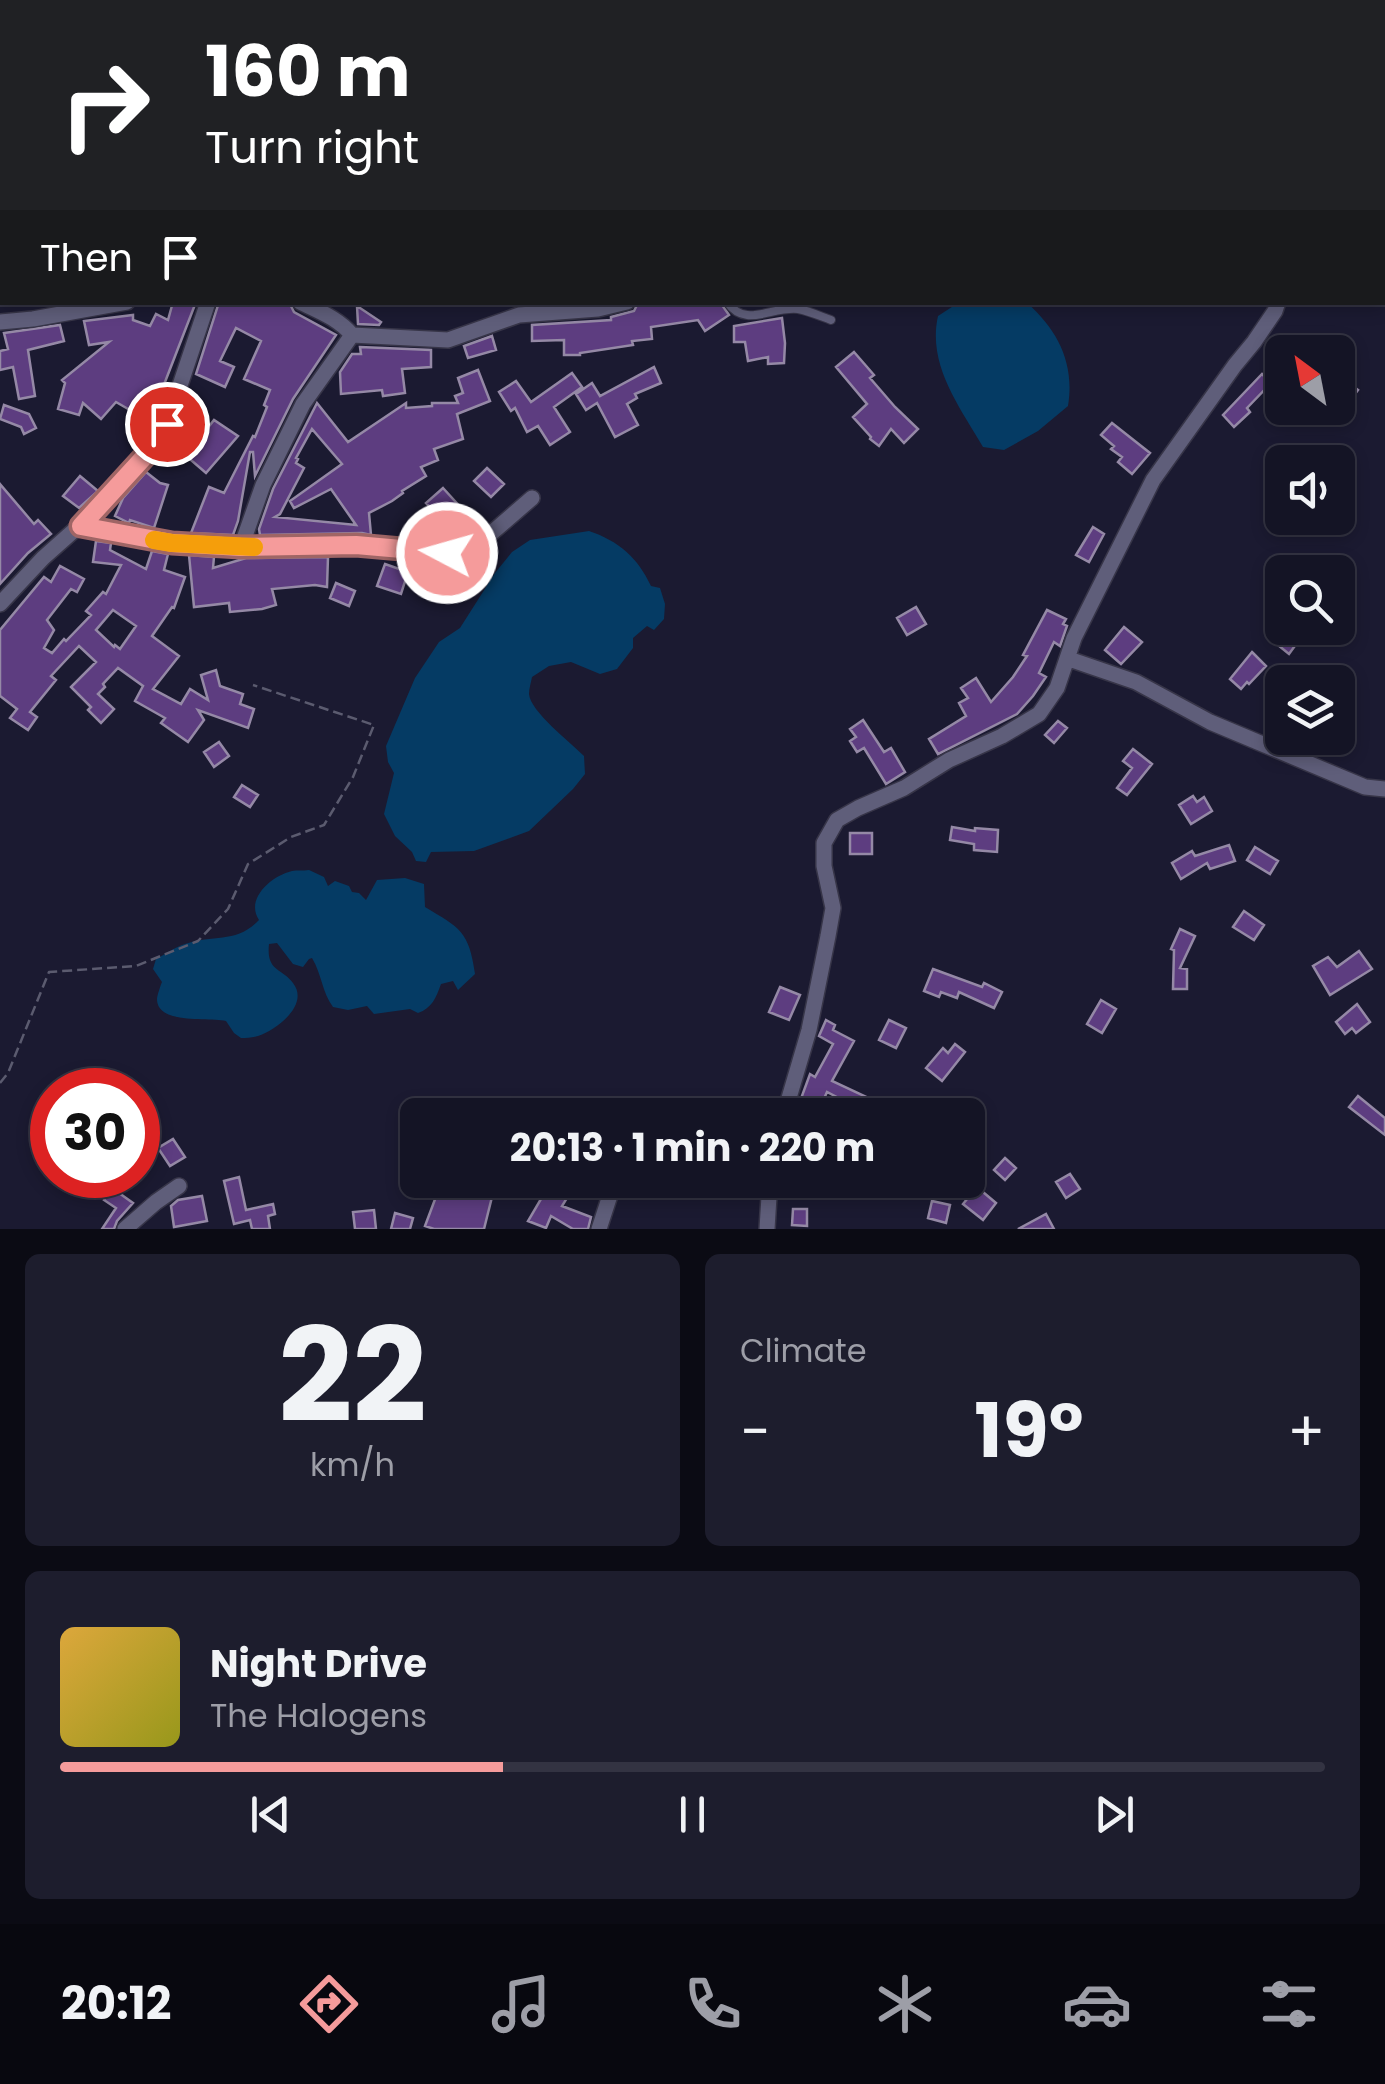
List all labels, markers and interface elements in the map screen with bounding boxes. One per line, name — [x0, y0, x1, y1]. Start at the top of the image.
text: 160 m — [205, 22, 411, 121]
icon: right — [40, 40, 170, 170]
text: Turn right — [205, 116, 419, 179]
icon: arrive — [153, 230, 208, 285]
text: Then — [40, 231, 133, 284]
north arrow — [1265, 335, 1355, 425]
map controls — [1265, 335, 1355, 755]
pin — [125, 382, 210, 467]
icon: arrive — [140, 397, 195, 452]
button: sound — [1265, 445, 1355, 535]
position arrow — [395, 501, 499, 605]
button: search — [1265, 555, 1355, 645]
button: layers — [1265, 665, 1355, 755]
speed limit sign: 30 — [30, 1068, 160, 1198]
text: 20:13 · 1 min · 220 m — [510, 1121, 875, 1174]
text: 22 — [278, 1284, 427, 1467]
text: Climate — [740, 1328, 867, 1373]
text: 19° — [974, 1378, 1083, 1483]
text: − — [740, 1393, 770, 1470]
text: + — [1287, 1393, 1325, 1470]
text: km/h — [310, 1442, 395, 1487]
text: Night Drive — [210, 1637, 427, 1690]
text: The Halogens — [210, 1693, 427, 1738]
icon: previous — [243, 1787, 298, 1842]
icon: pause — [665, 1787, 720, 1842]
icon: next — [1087, 1787, 1142, 1842]
icon: directions — [294, 1969, 364, 2039]
icon: music — [486, 1969, 556, 2039]
icon: phone — [678, 1969, 748, 2039]
icon: climate — [870, 1969, 940, 2039]
icon: car — [1062, 1969, 1132, 2039]
icon: filters — [1254, 1969, 1324, 2039]
text: 20:12 — [61, 1972, 171, 2035]

